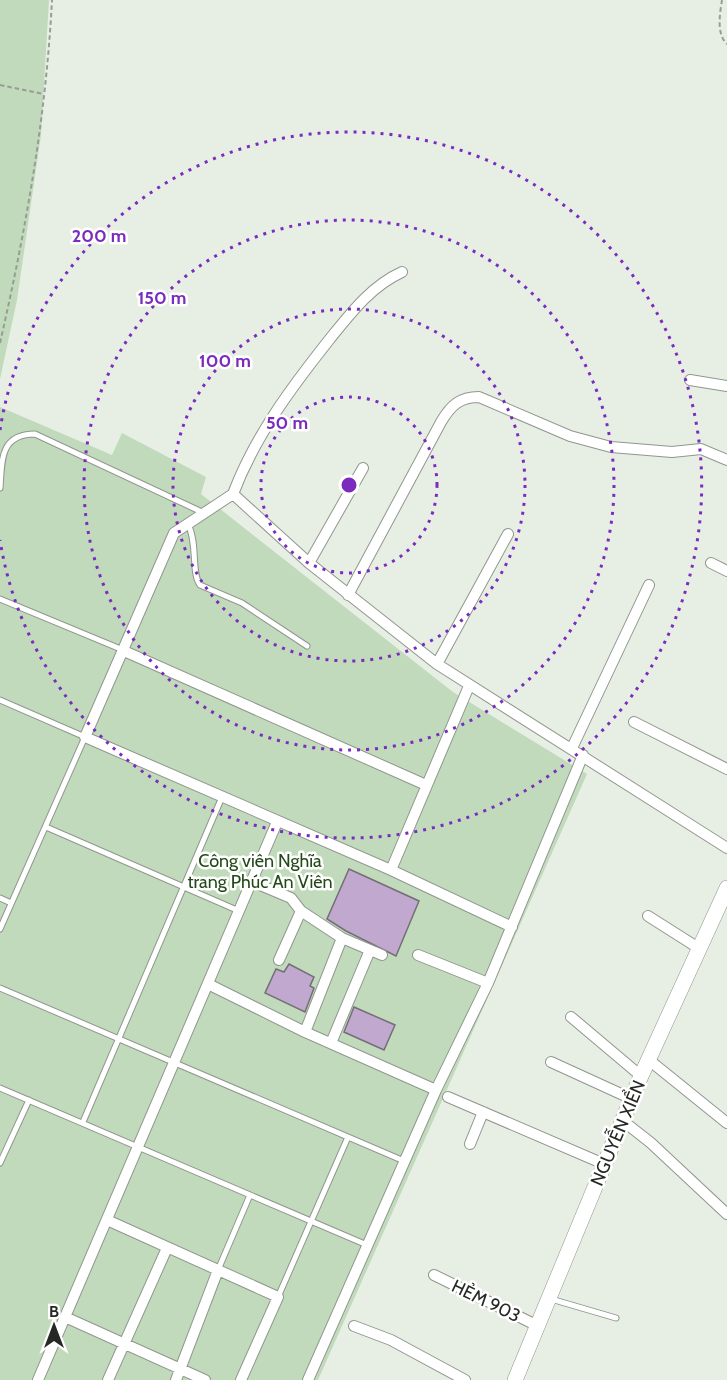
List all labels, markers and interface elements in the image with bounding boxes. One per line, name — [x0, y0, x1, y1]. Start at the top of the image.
text: 200 m — [72, 225, 126, 247]
text: 150 m — [138, 287, 186, 309]
text: 100 m — [199, 350, 251, 372]
text: 50 m — [266, 412, 308, 434]
centre of rings — [339, 475, 359, 495]
park label: Công viên Nghĩa trang Phúc An Viên — [187, 850, 333, 893]
street label: NGUYỄN XIỂN — [584, 1076, 650, 1189]
street label: HẺM 903 — [448, 1275, 524, 1327]
north arrow — [24, 1296, 84, 1356]
text: B — [49, 1302, 59, 1321]

